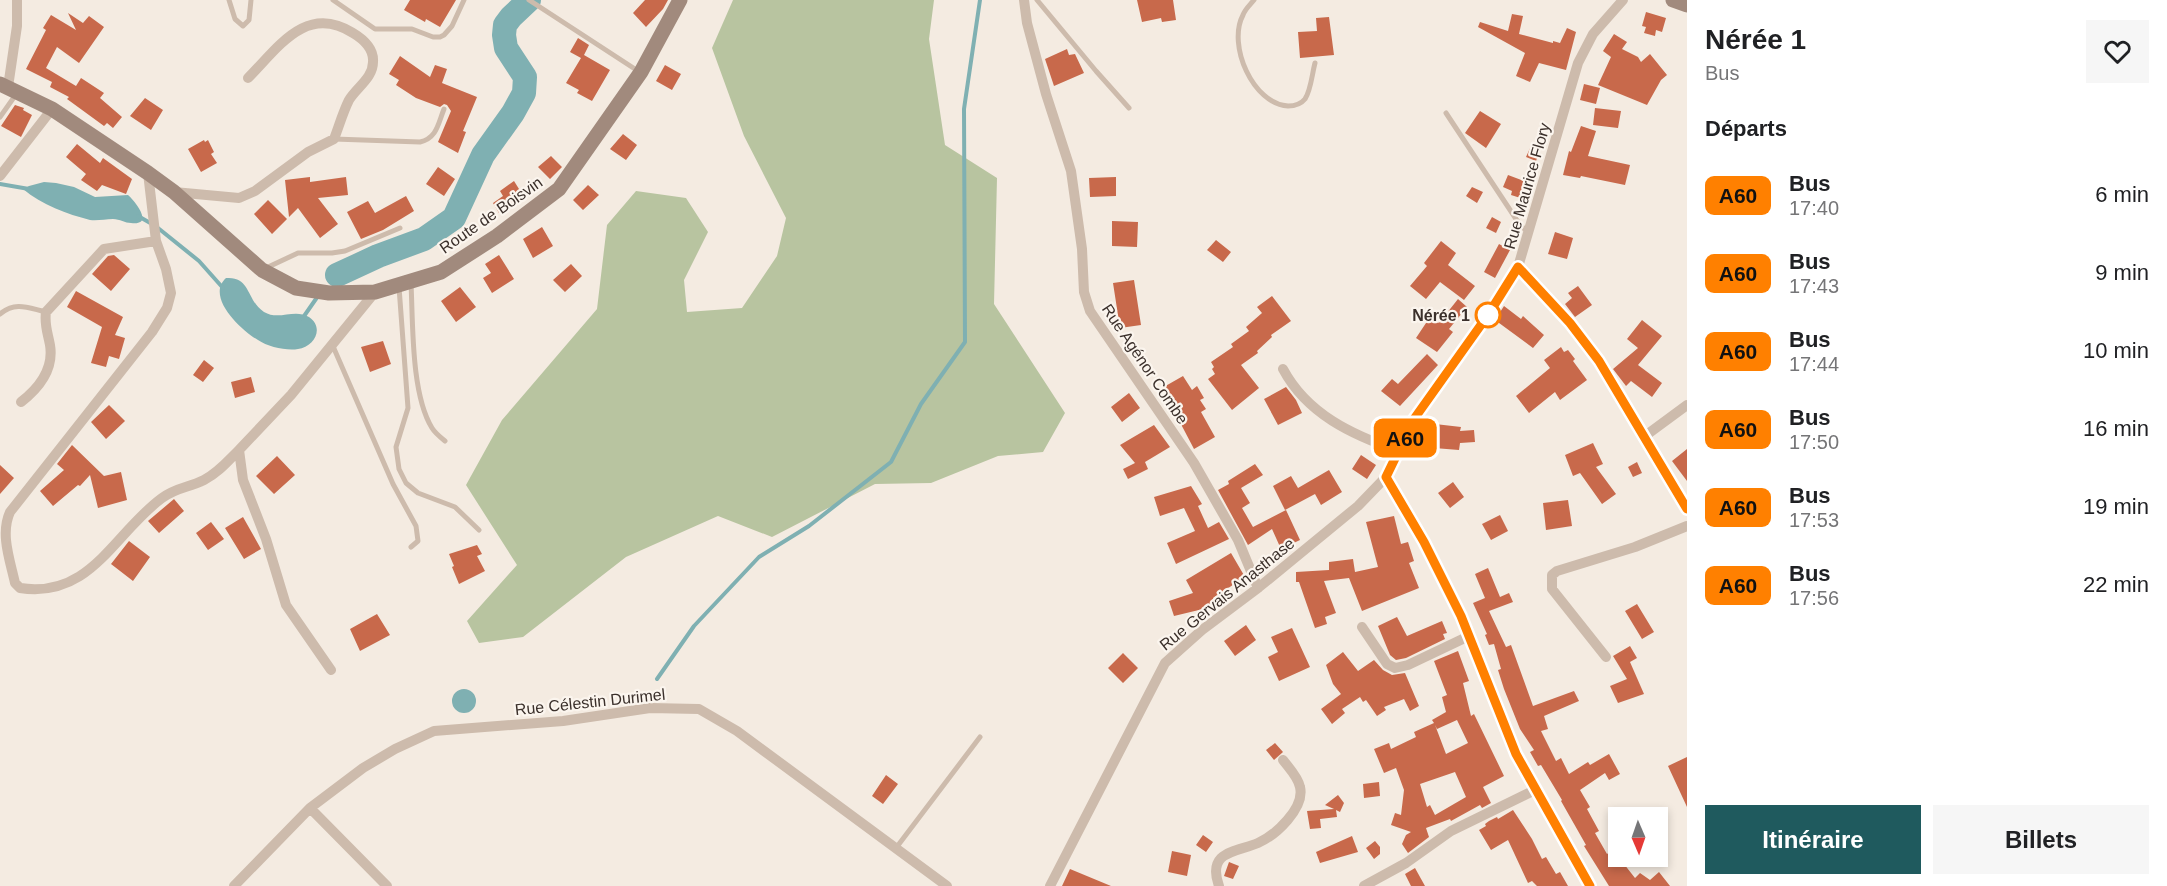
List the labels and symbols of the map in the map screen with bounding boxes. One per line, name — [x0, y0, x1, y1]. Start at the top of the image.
street label: Rue Maurice Flory — [1501, 121, 1553, 251]
street label: Route de Boisvin — [437, 173, 545, 257]
street label: Rue Agénor Combe — [1099, 301, 1191, 427]
marker: Nérée 1 — [1475, 302, 1501, 328]
place label: Nérée 1 — [1412, 307, 1470, 324]
line badge: A60 — [1370, 418, 1440, 458]
street label: Rue Gervais Anasthase — [1156, 534, 1298, 653]
street label: Rue Célestin Durimel — [514, 686, 666, 718]
north arrow — [1608, 807, 1668, 867]

